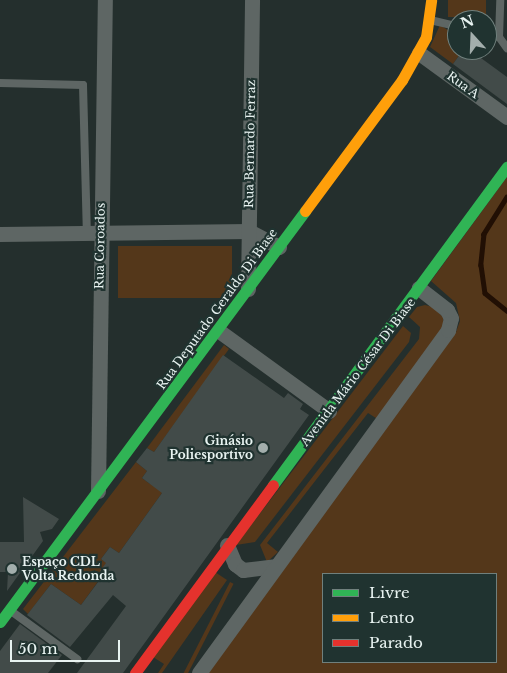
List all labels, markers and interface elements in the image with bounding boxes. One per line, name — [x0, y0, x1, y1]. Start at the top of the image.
north arrow — [447, 10, 497, 60]
text: N — [458, 11, 476, 33]
street label: Rua A — [444, 68, 482, 102]
street label: Rua Bernardo Ferraz — [242, 80, 258, 208]
street label: Rua Coroados — [92, 203, 108, 289]
street label: Rua Deputado Geraldo Di Biase — [154, 226, 280, 392]
street label: Avenida Mário César Di Biase — [297, 295, 419, 449]
place label: Ginásio Poliesportivo — [169, 434, 253, 462]
marker: Ginásio Poliesportivo — [257, 442, 269, 454]
place label: Espaço CDL Volta Redonda — [22, 555, 114, 583]
marker: Espaço CDL Volta Redonda — [6, 563, 18, 575]
legend — [322, 573, 497, 663]
text: Livre — [369, 583, 410, 602]
text: Lento — [369, 608, 414, 627]
scale bar — [12, 630, 122, 662]
text: Parado — [369, 633, 423, 652]
text: 50 m — [18, 639, 58, 658]

